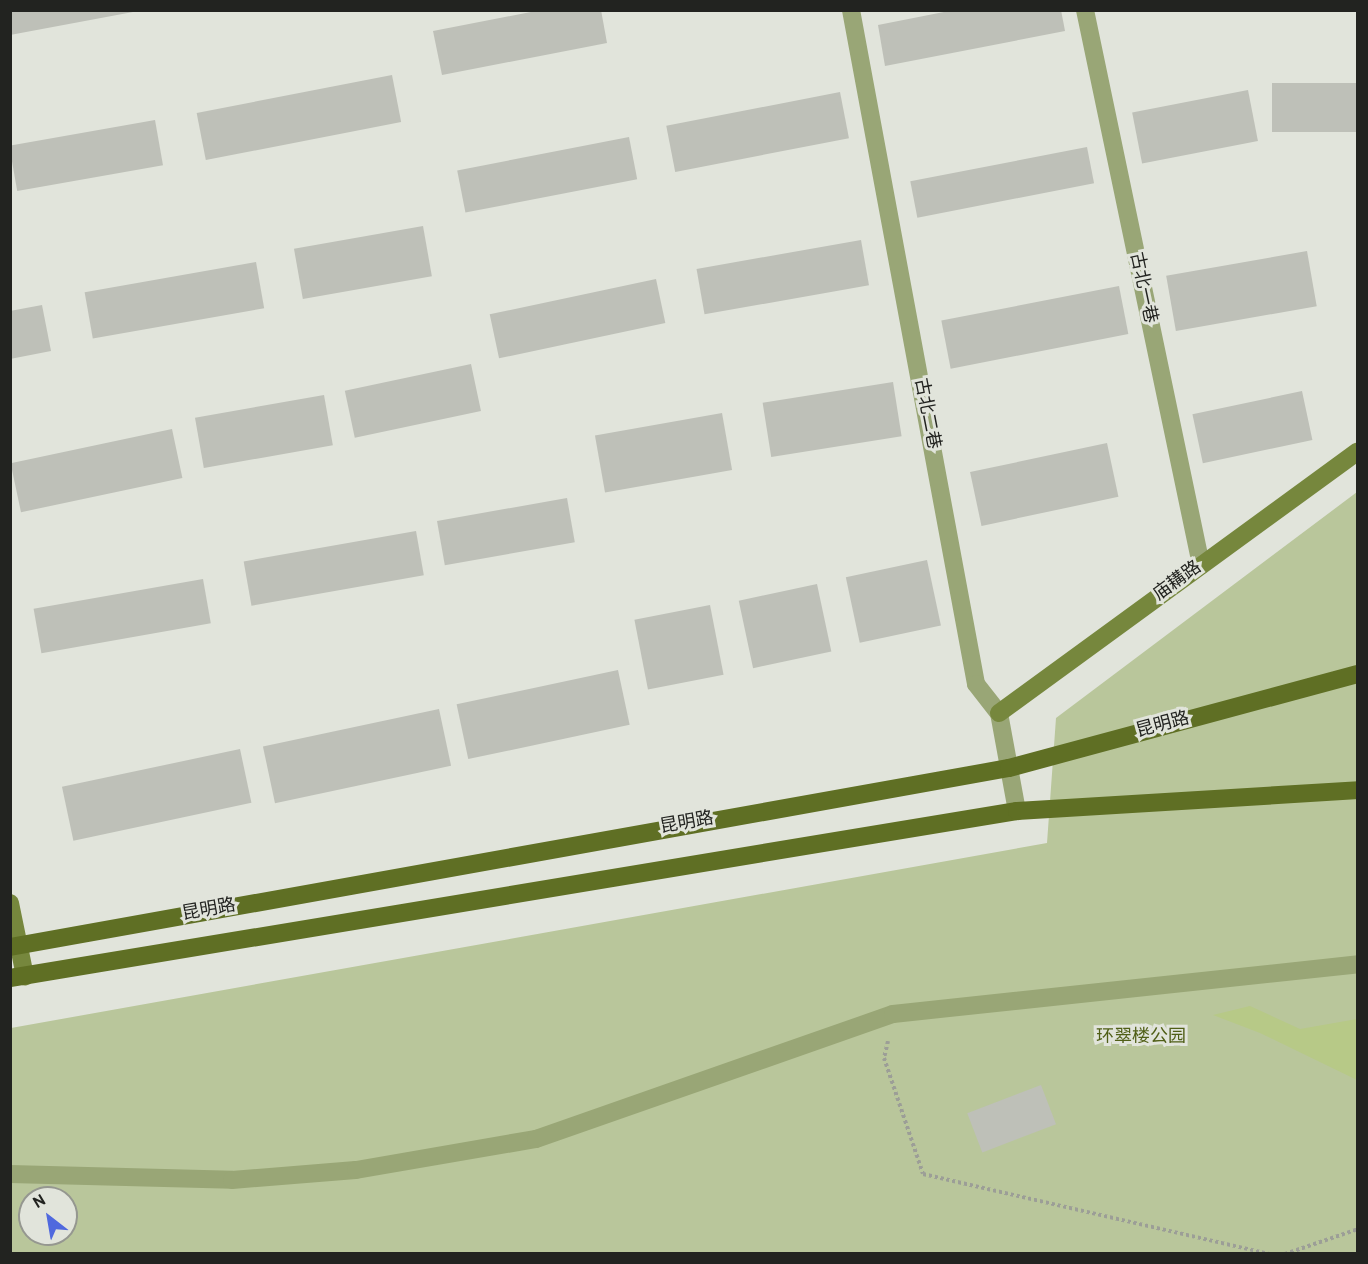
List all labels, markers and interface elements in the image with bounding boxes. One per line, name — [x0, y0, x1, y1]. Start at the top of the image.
street label: 古北一巷 — [1124, 251, 1160, 325]
street label: 古北二巷 — [909, 377, 943, 451]
street label: 庙耩路 — [1150, 557, 1206, 607]
street label: 昆明路 — [1134, 709, 1192, 743]
street label: 昆明路 — [659, 809, 715, 839]
street label: 昆明路 — [181, 896, 237, 926]
park label: 环翠楼公园 — [1096, 1027, 1186, 1049]
north arrow — [18, 1186, 78, 1246]
text: N — [30, 1191, 50, 1214]

